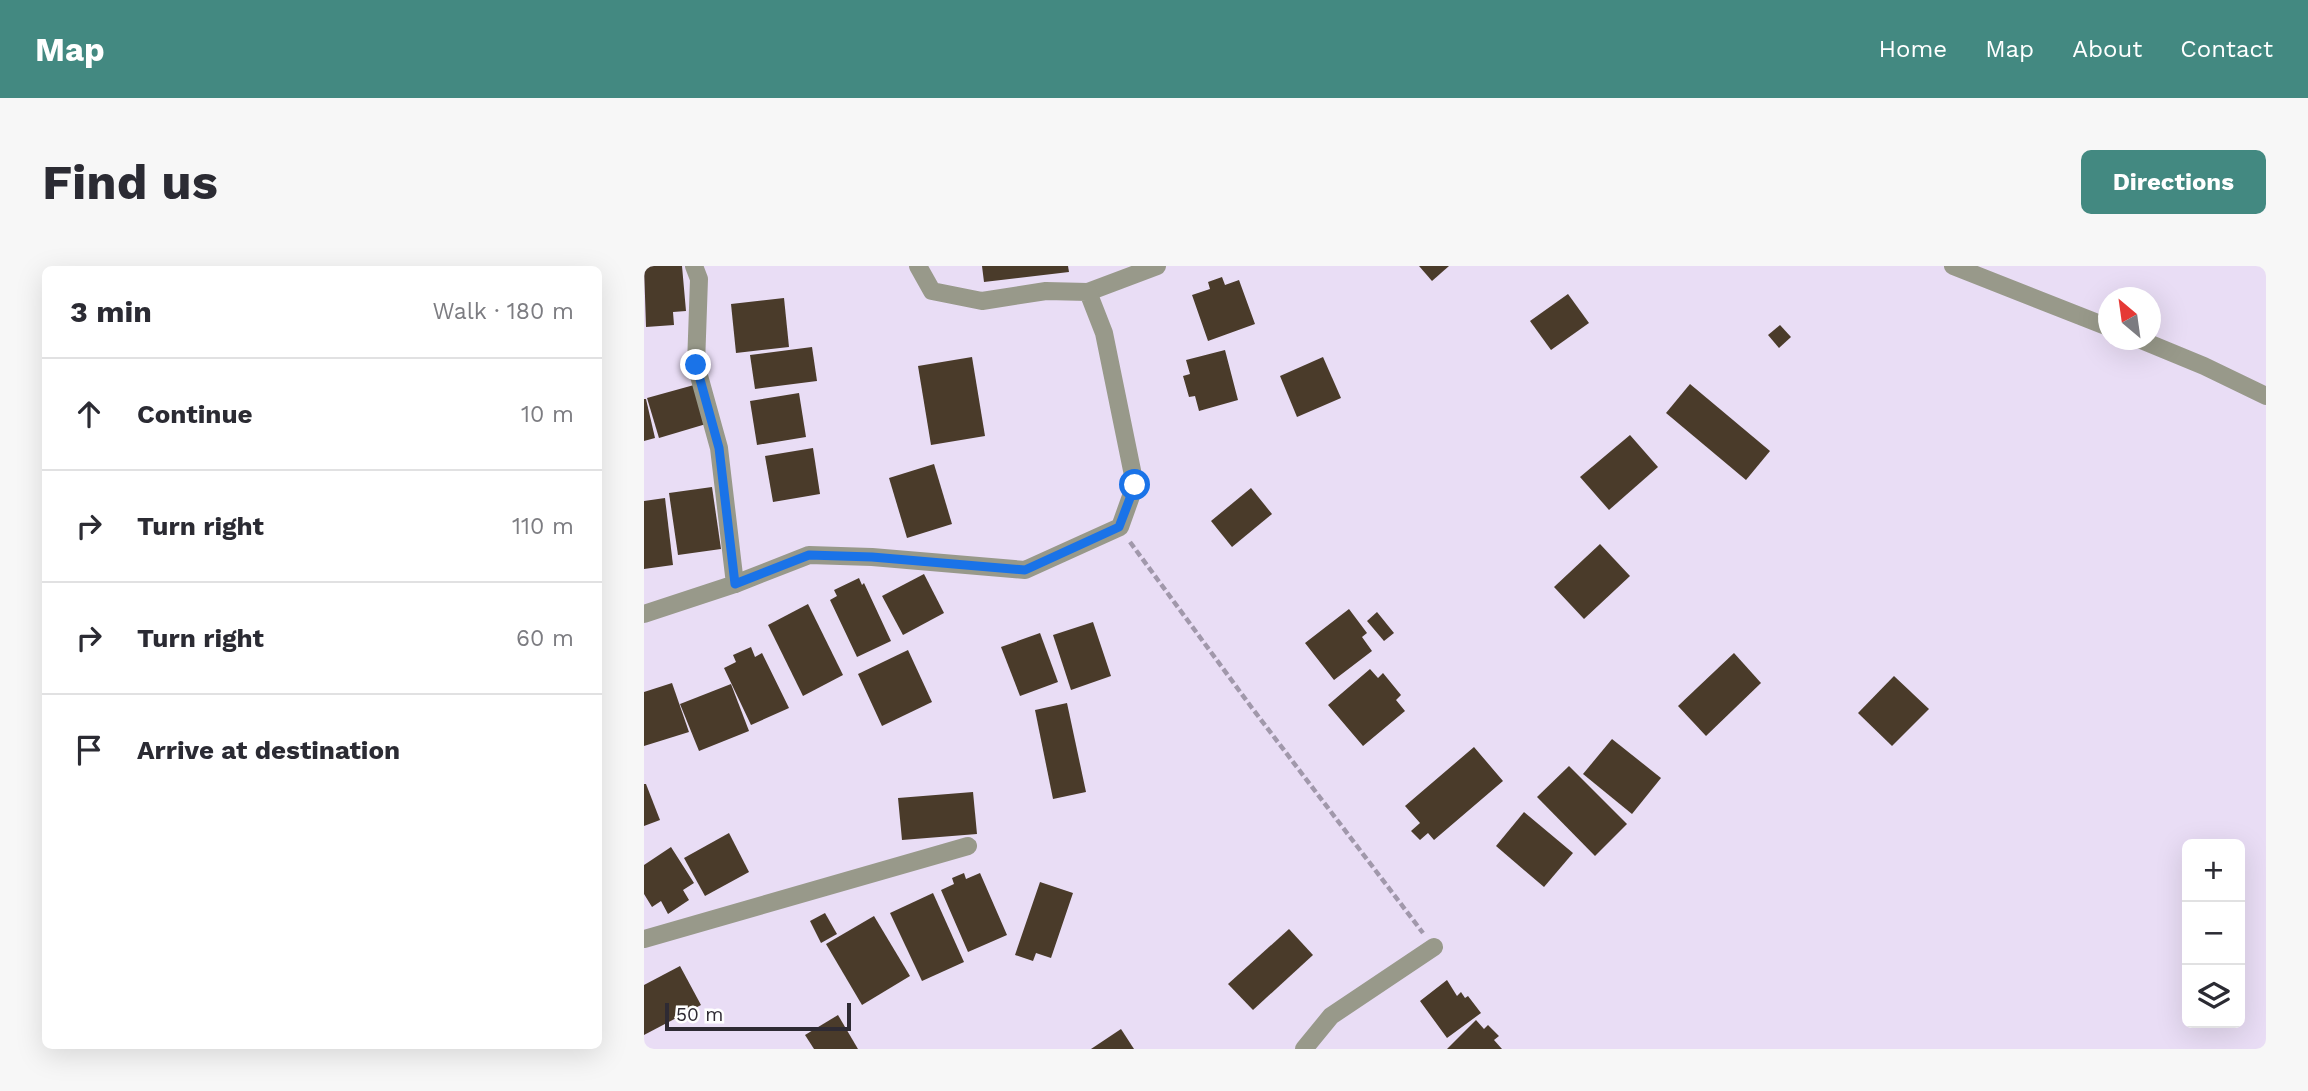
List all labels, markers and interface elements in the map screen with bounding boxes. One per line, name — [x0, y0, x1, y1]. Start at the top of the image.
text: Map — [35, 30, 105, 69]
text: Home — [1879, 35, 1947, 63]
text: Map — [1985, 35, 2034, 63]
text: About — [2072, 35, 2142, 63]
text: Contact — [2180, 35, 2273, 63]
button: Directions — [2081, 150, 2266, 214]
text: Find us — [42, 153, 218, 211]
north arrow — [2098, 287, 2161, 350]
text: 3 min — [70, 294, 152, 329]
text: Walk · 180 m — [433, 298, 574, 325]
route end — [680, 349, 711, 380]
icon: ahead — [70, 395, 108, 433]
text: Continue — [137, 399, 253, 429]
text: 10 m — [521, 401, 574, 428]
route start — [1119, 469, 1150, 500]
icon: right — [70, 507, 108, 545]
text: Turn right — [137, 511, 264, 541]
text: 110 m — [512, 513, 574, 540]
icon: right — [70, 619, 108, 657]
text: Turn right — [137, 623, 264, 653]
text: 60 m — [516, 625, 574, 652]
icon: arrive — [70, 731, 108, 769]
text: Arrive at destination — [137, 735, 400, 765]
map controls — [2182, 839, 2245, 1028]
button: + — [2182, 839, 2245, 902]
button: − — [2182, 902, 2245, 965]
button: layers — [2182, 965, 2245, 1028]
scale bar — [665, 1000, 850, 1032]
text: 50 m — [676, 1003, 723, 1026]

